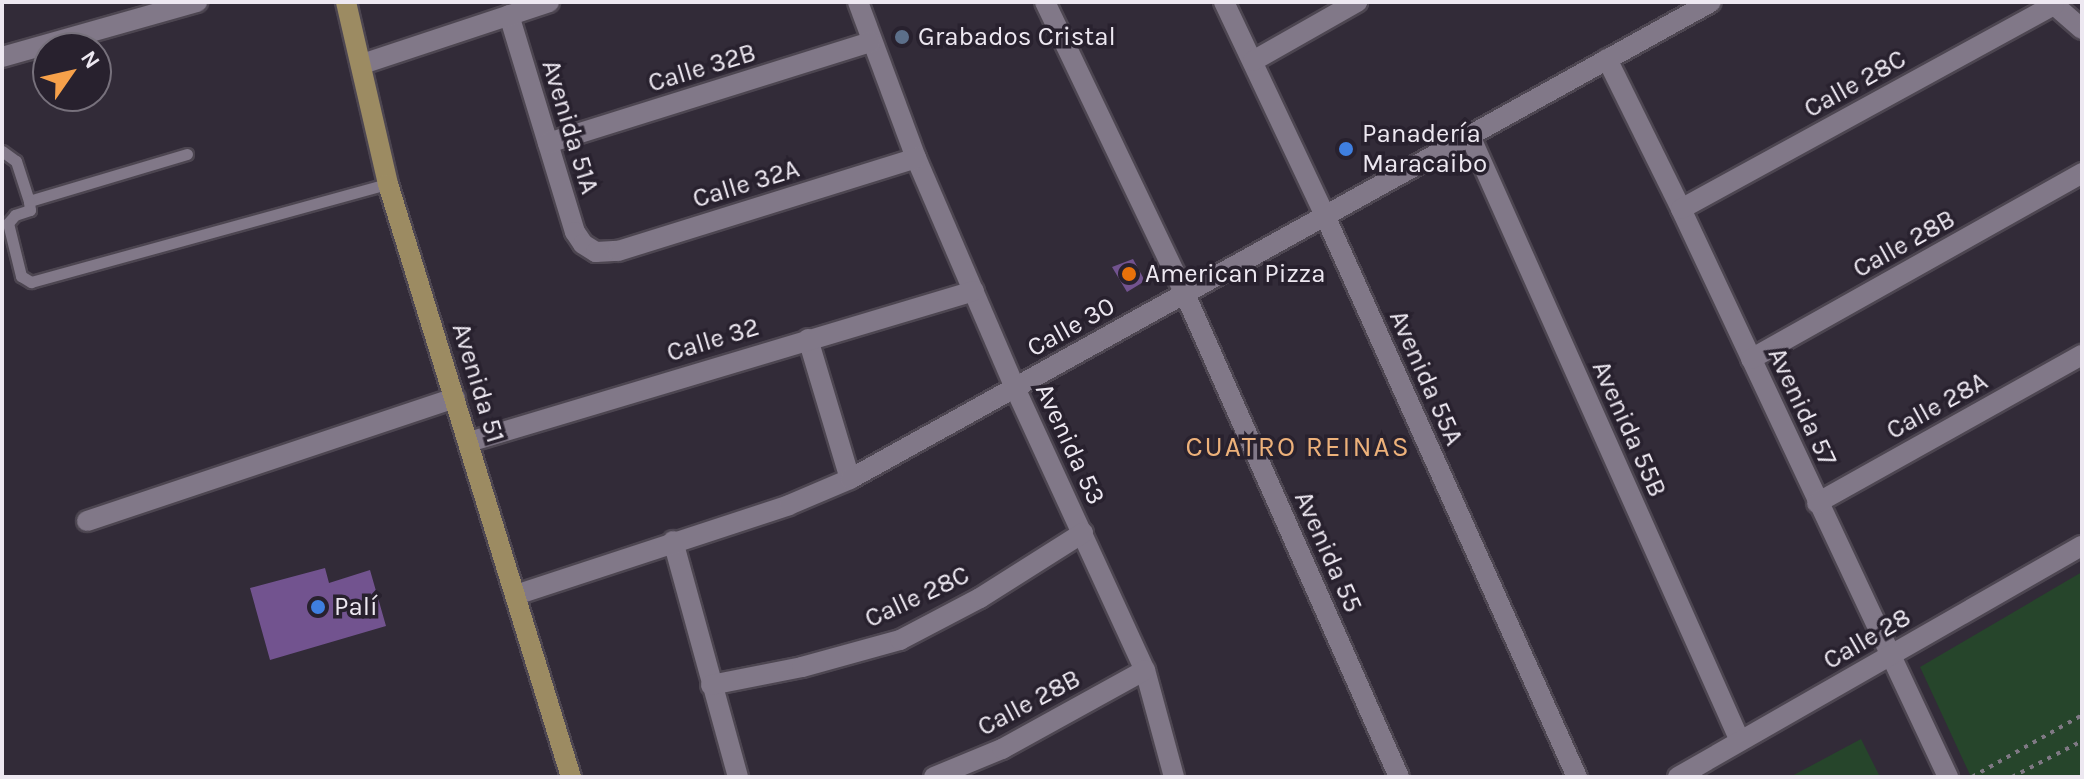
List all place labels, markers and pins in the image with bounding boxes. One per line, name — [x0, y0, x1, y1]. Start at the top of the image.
place label: Grabados Cristal — [918, 21, 1116, 53]
marker: Grabados Cristal — [893, 28, 911, 46]
place label: Panadería Maracaibo — [1362, 118, 1487, 180]
marker: Panadería Maracaibo — [1337, 140, 1355, 158]
place label: American Pizza — [1145, 258, 1325, 290]
marker: American Pizza — [1120, 265, 1138, 283]
place label: Palí — [334, 591, 378, 623]
marker: Palí — [309, 598, 327, 616]

